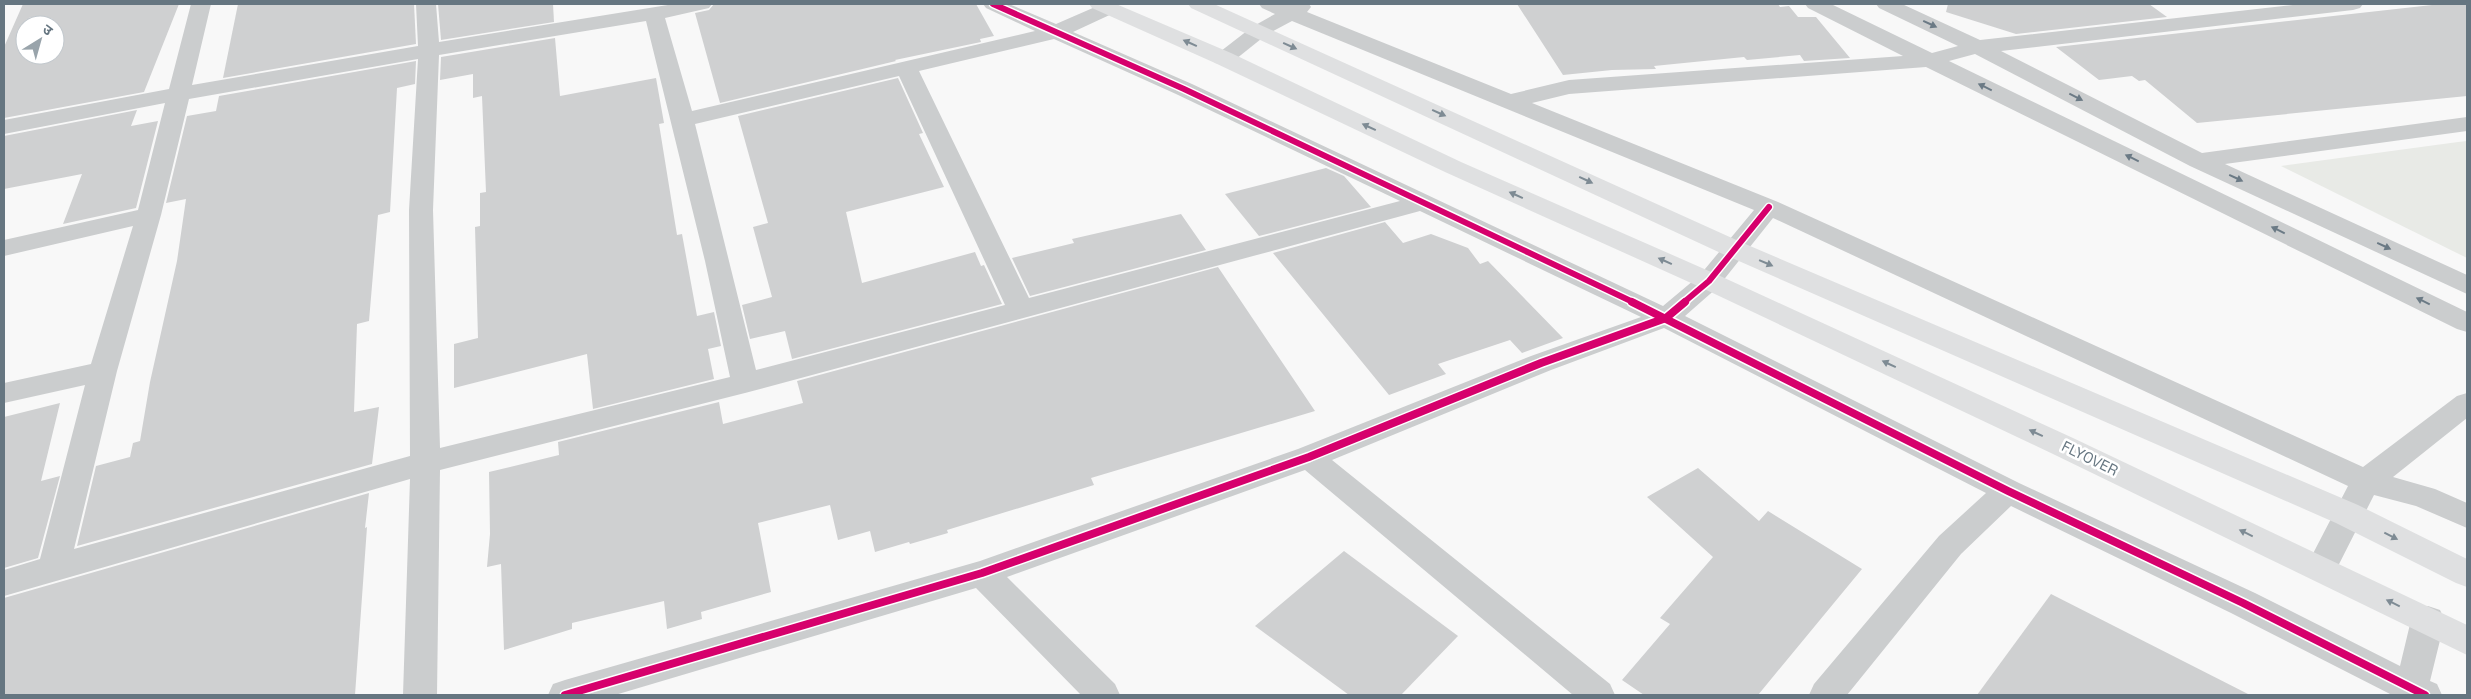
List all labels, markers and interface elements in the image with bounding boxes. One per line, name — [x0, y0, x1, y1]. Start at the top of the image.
north arrow — [15, 15, 65, 65]
text: उ — [39, 20, 57, 40]
one-way arrow — [1923, 21, 1937, 29]
one-way arrow — [1183, 39, 1197, 47]
one-way arrow — [1283, 41, 1298, 50]
one-way arrow — [1978, 83, 1993, 92]
one-way arrow — [2068, 93, 2083, 101]
one-way arrow — [1432, 109, 1446, 117]
one-way arrow — [1362, 122, 1376, 130]
one-way arrow — [2125, 154, 2139, 162]
one-way arrow — [2229, 175, 2243, 183]
one-way arrow — [1579, 177, 1593, 185]
one-way arrow — [1509, 190, 1523, 198]
one-way arrow — [2270, 226, 2285, 234]
one-way arrow — [2377, 243, 2391, 251]
one-way arrow — [1658, 256, 1672, 264]
one-way arrow — [1759, 259, 1773, 267]
one-way arrow — [2416, 297, 2431, 305]
one-way arrow — [1882, 360, 1896, 368]
one-way arrow — [2029, 429, 2043, 437]
street label: FLYOVER — [2059, 436, 2121, 480]
one-way arrow — [2239, 529, 2253, 537]
one-way arrow — [2384, 532, 2398, 540]
one-way arrow — [2385, 599, 2400, 607]

